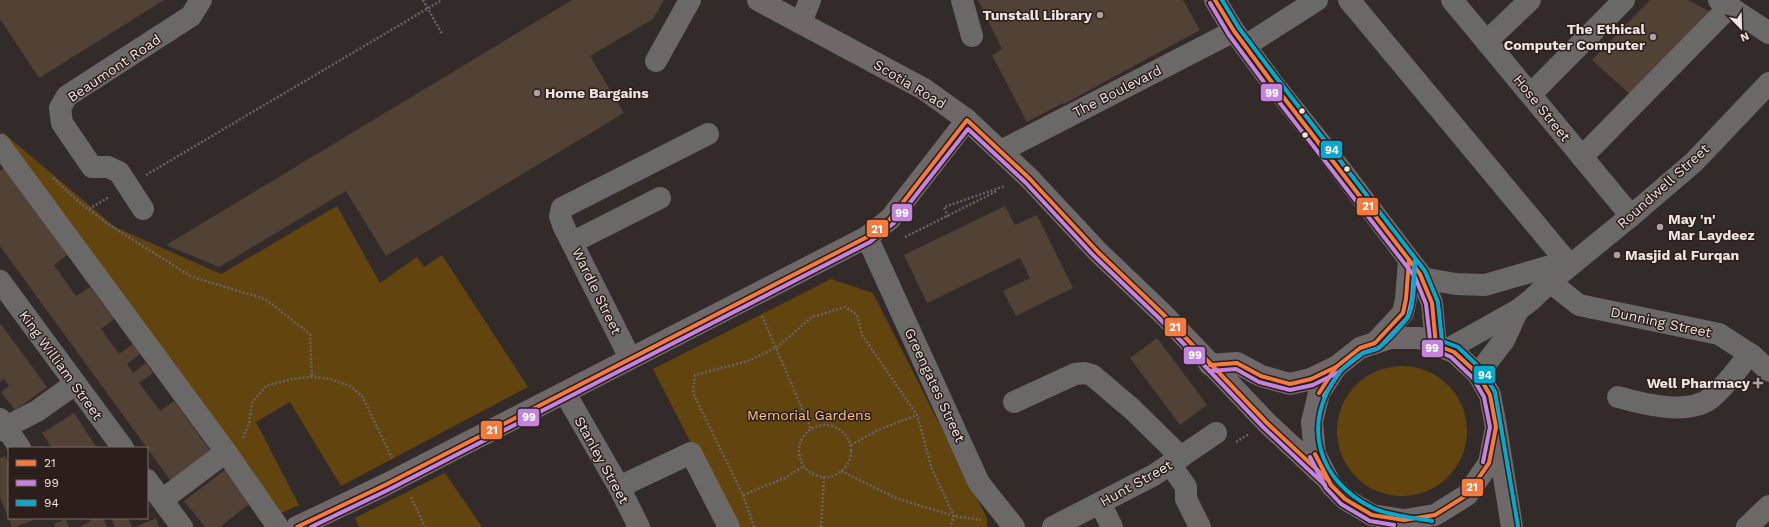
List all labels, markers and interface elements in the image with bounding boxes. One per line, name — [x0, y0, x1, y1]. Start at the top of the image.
place label: Tunstall Library — [982, 7, 1092, 23]
north arrow — [1721, 8, 1761, 48]
marker: Tunstall Library — [1095, 10, 1105, 20]
place label: The Ethical Computer Computer — [1504, 21, 1645, 53]
text: N — [1738, 29, 1751, 44]
street label: Beaumont Road — [64, 31, 164, 105]
marker: The Ethical Computer Computer — [1648, 32, 1658, 42]
street label: Scotia Road — [871, 56, 949, 112]
street label: The Boulevard — [1070, 62, 1164, 120]
street label: Hose Street — [1510, 72, 1574, 145]
line badge: 99 — [1260, 83, 1283, 102]
place label: Home Bargains — [545, 85, 649, 101]
text: 99 — [1265, 87, 1279, 100]
marker: Home Bargains — [532, 88, 542, 98]
unlabelled marker — [1297, 106, 1307, 116]
unlabelled marker — [1300, 130, 1310, 140]
line badge: 94 — [1320, 140, 1343, 159]
street label: Roundwell Street — [1614, 140, 1712, 231]
text: 94 — [1325, 144, 1339, 157]
unlabelled marker — [1342, 164, 1352, 174]
line badge: 21 — [1356, 197, 1379, 216]
text: 21 — [1362, 200, 1374, 213]
line badge: 99 — [891, 203, 913, 222]
text: 99 — [895, 207, 909, 220]
place label: May 'n' Mar Laydeez — [1668, 211, 1755, 243]
line badge: 21 — [866, 219, 889, 238]
marker: May 'n' Mar Laydeez — [1655, 222, 1665, 232]
text: 21 — [871, 223, 883, 236]
street label: Wardle Street — [569, 245, 625, 337]
place label: Masjid al Furqan — [1625, 247, 1739, 263]
marker: Masjid al Furqan — [1612, 250, 1622, 260]
street label: Dunning Street — [1609, 303, 1713, 341]
street label: King William Street — [16, 307, 106, 423]
line badge: 21 — [1164, 317, 1187, 337]
text: 21 — [1169, 321, 1181, 334]
street label: Greengates Street — [902, 326, 968, 445]
line badge: 99 — [1421, 339, 1444, 358]
text: 99 — [1425, 342, 1439, 355]
line badge: 99 — [1183, 346, 1206, 365]
text: 99 — [1188, 349, 1202, 362]
line badge: 94 — [1473, 365, 1496, 384]
text: 94 — [1478, 369, 1492, 382]
place label: Well Pharmacy — [1647, 375, 1750, 391]
marker: Well Pharmacy — [1753, 378, 1763, 388]
park label: Memorial Gardens — [747, 407, 871, 423]
line badge: 99 — [517, 408, 540, 427]
text: 99 — [522, 411, 536, 424]
street label: Stanley Street — [571, 414, 633, 507]
line badge: 21 — [480, 420, 503, 440]
text: 21 — [486, 424, 498, 437]
legend — [8, 447, 148, 519]
text: 21 — [44, 456, 56, 470]
street label: Hunt Street — [1097, 457, 1175, 509]
text: 99 — [44, 476, 59, 490]
line badge: 21 — [1461, 478, 1484, 497]
text: 21 — [1466, 481, 1478, 494]
text: 94 — [44, 496, 59, 510]

